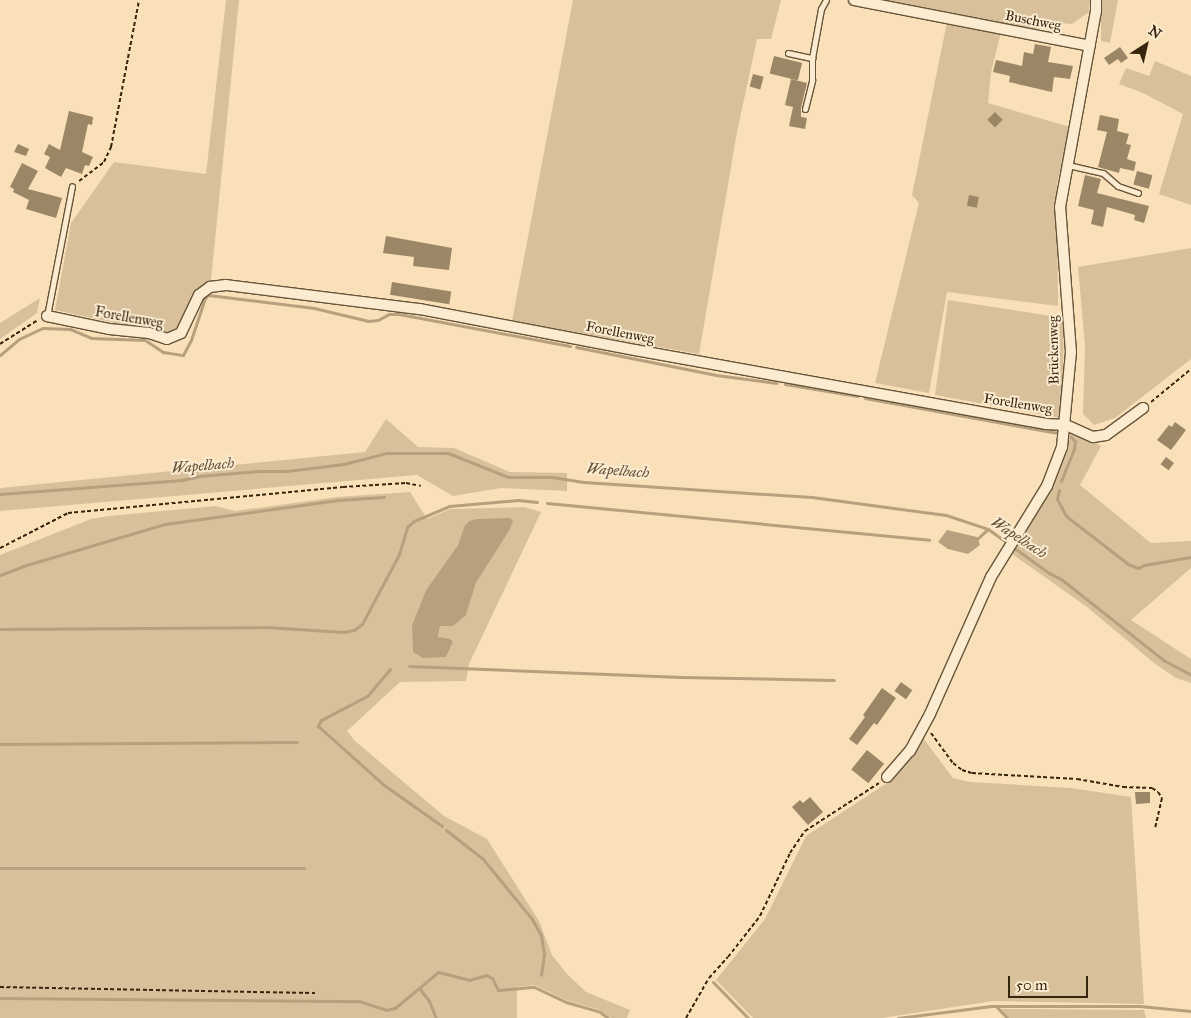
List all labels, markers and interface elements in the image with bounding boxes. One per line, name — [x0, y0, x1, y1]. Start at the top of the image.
street label: Buschweg — [1004, 7, 1062, 35]
north arrow — [1121, 20, 1171, 70]
text: N — [1145, 22, 1165, 43]
street label: Forellenweg — [94, 304, 164, 332]
street label: Brückenweg — [1045, 315, 1063, 385]
street label: Forellenweg — [584, 318, 656, 348]
street label: Forellenweg — [983, 390, 1053, 418]
water label: Wapelbach — [171, 454, 235, 478]
water label: Wapelbach — [586, 460, 650, 482]
water label: Wapelbach — [988, 513, 1050, 563]
scale bar — [1011, 966, 1091, 998]
text: 50 m — [1016, 976, 1048, 994]

